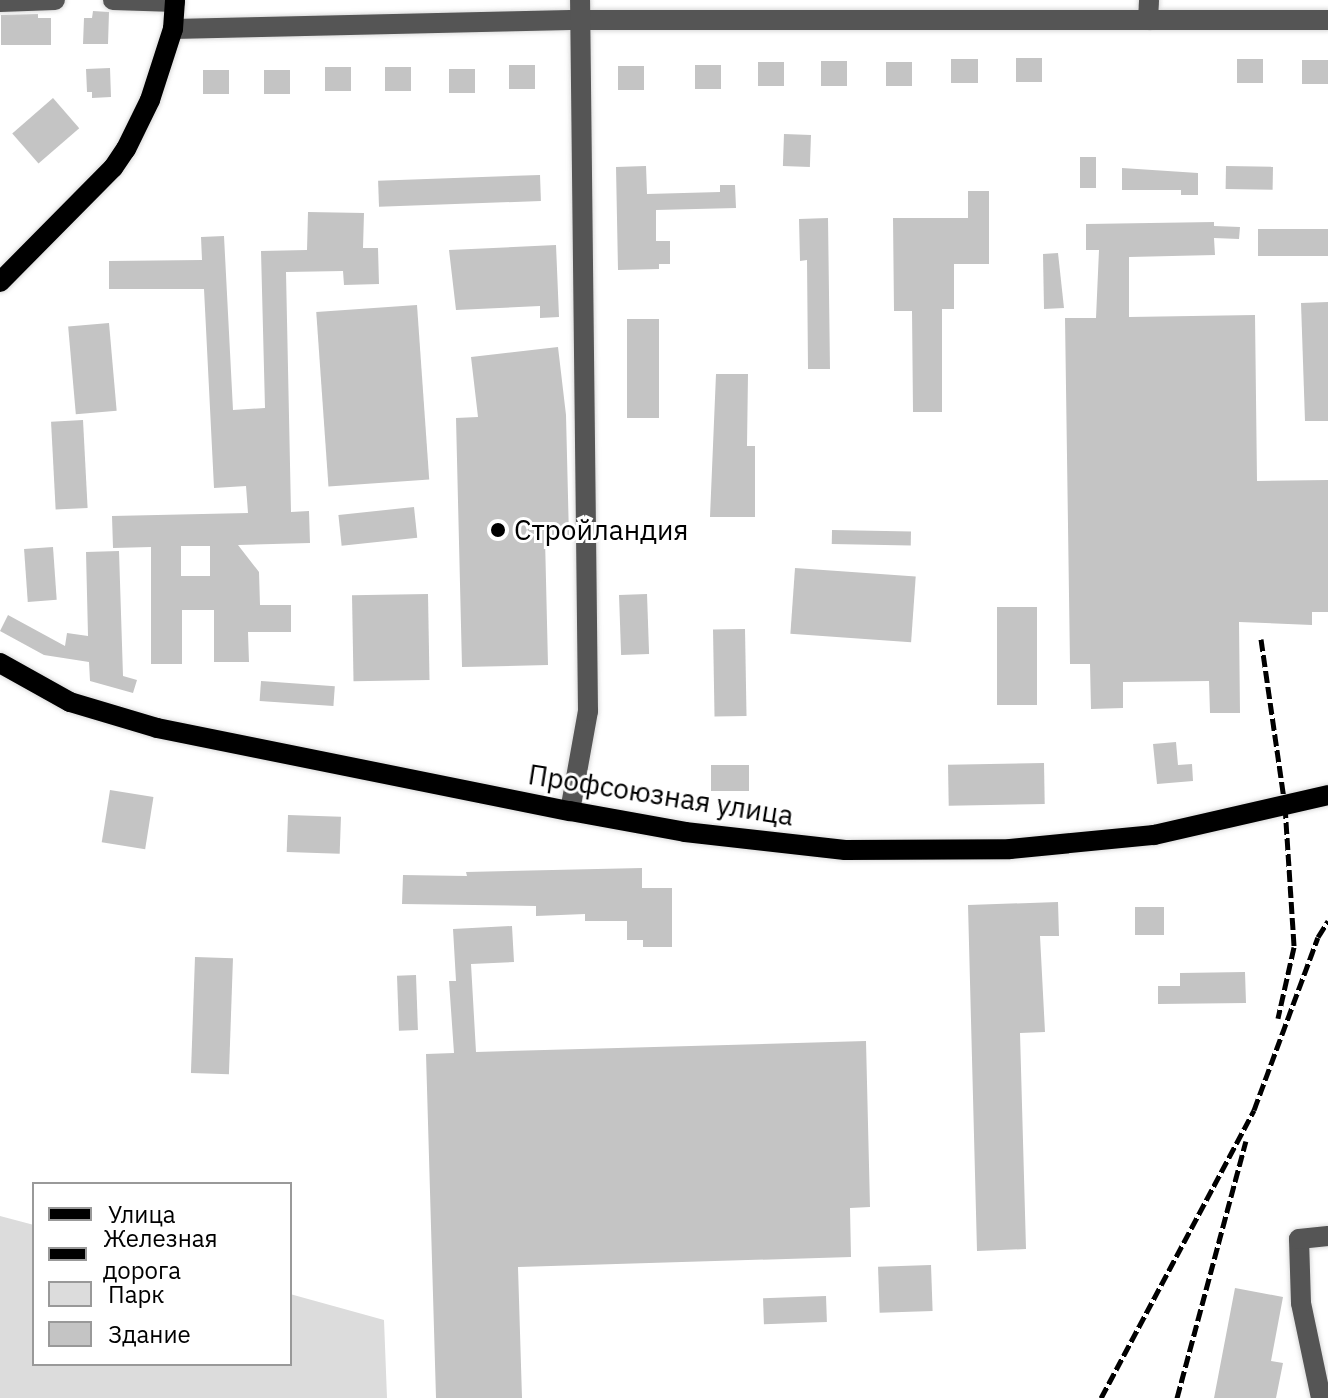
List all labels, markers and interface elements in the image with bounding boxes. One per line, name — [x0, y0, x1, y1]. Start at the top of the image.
place label: Стройландия — [514, 513, 688, 547]
marker: Стройландия — [489, 521, 507, 539]
street label: Профсоюзная улица — [526, 757, 796, 833]
legend — [32, 1182, 292, 1366]
text: Улица — [108, 1198, 176, 1230]
text: Железная дорога — [103, 1222, 218, 1286]
text: Парк — [108, 1278, 165, 1310]
text: Здание — [108, 1318, 191, 1350]

